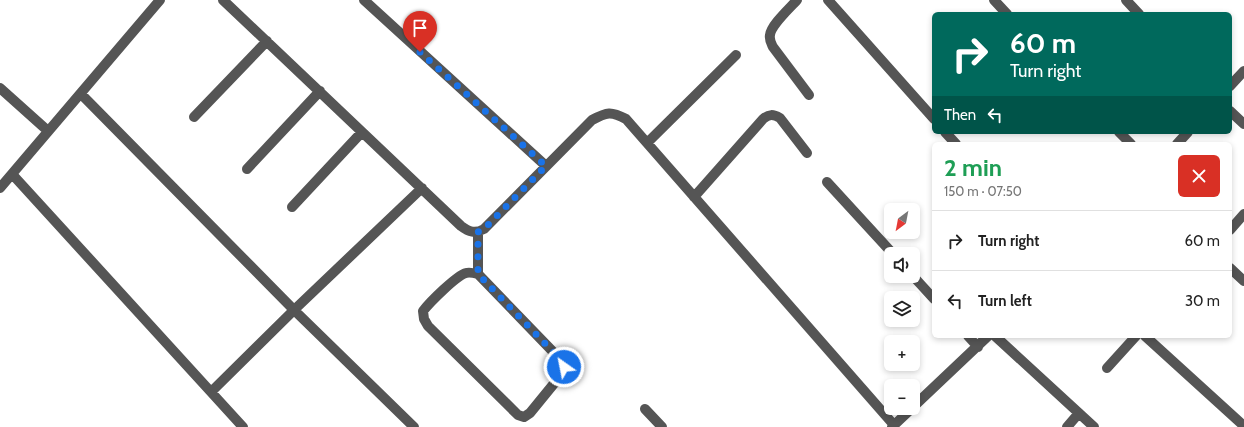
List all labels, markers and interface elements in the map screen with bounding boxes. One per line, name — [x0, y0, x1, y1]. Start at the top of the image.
pin — [403, 11, 437, 52]
icon: arrive — [409, 17, 431, 39]
text: 60 m — [1010, 26, 1076, 60]
icon: right — [944, 28, 996, 80]
text: Turn right — [1010, 60, 1081, 82]
icon: left — [984, 104, 1006, 126]
text: Then — [944, 106, 976, 124]
text: 2 min — [944, 153, 1002, 182]
button: close — [1178, 155, 1220, 197]
text: 150 m · 07:50 — [944, 183, 1022, 199]
north arrow — [884, 203, 920, 239]
map controls — [884, 203, 920, 415]
icon: right — [944, 230, 966, 252]
text: Turn right — [978, 232, 1039, 250]
text: 60 m — [1184, 232, 1220, 250]
button: sound — [884, 247, 920, 283]
icon: left — [944, 290, 966, 312]
button: layers — [884, 291, 920, 327]
text: Turn left — [978, 292, 1032, 310]
text: 30 m — [1185, 292, 1220, 310]
button: + — [884, 335, 920, 371]
position arrow — [543, 346, 585, 388]
button: − — [884, 379, 920, 415]

